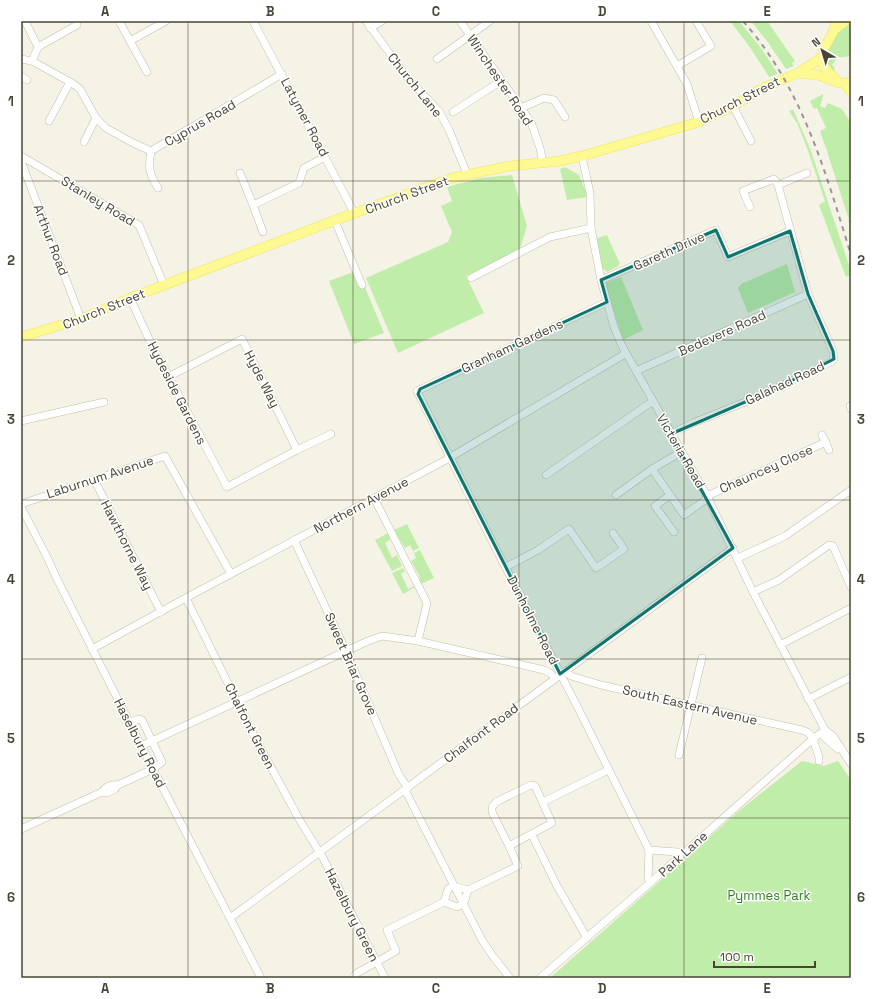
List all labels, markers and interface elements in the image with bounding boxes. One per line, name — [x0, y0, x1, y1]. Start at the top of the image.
text: A — [101, 3, 110, 20]
text: B — [266, 3, 275, 20]
text: C — [432, 3, 440, 20]
text: D — [598, 3, 607, 20]
text: E — [763, 3, 771, 20]
north arrow — [802, 30, 842, 70]
street label: Winchester Road — [463, 31, 537, 129]
text: N — [809, 34, 823, 50]
street label: Church Lane — [384, 49, 446, 121]
street label: Church Street — [697, 73, 783, 127]
street label: Latymer Road — [277, 75, 333, 159]
text: 1 — [8, 93, 14, 110]
text: 1 — [858, 93, 864, 110]
street label: Cyprus Road — [161, 96, 239, 150]
street label: Stanley Road — [58, 172, 138, 230]
street label: Church Street — [363, 172, 451, 218]
street label: Arthur Road — [30, 202, 72, 278]
street label: Gareth Drive — [631, 228, 707, 274]
text: 2 — [7, 252, 15, 269]
text: 2 — [857, 252, 865, 269]
street label: Church Street — [60, 285, 148, 333]
street label: Bedevere Road — [676, 306, 768, 360]
street label: Granham Gardens — [458, 315, 566, 377]
street label: Hydeside Gardens — [144, 339, 210, 448]
street label: Hyde Way — [240, 347, 284, 411]
street label: Galahad Road — [743, 357, 827, 409]
text: 3 — [7, 411, 15, 428]
street label: Victoria Road — [653, 411, 709, 491]
text: 3 — [857, 411, 865, 428]
street label: Chauncey Close — [717, 441, 815, 497]
street label: Laburnum Avenue — [44, 452, 156, 502]
street label: Northern Avenue — [311, 473, 411, 537]
street label: Hawthorne Way — [97, 497, 157, 593]
text: 4 — [7, 571, 15, 588]
text: 4 — [857, 571, 865, 588]
street label: Dunholme Road — [503, 573, 563, 667]
street label: Sweet Briar Grove — [321, 610, 381, 718]
street label: Chalfont Green — [221, 680, 279, 772]
street label: South Eastern Avenue — [621, 681, 759, 729]
street label: Haselbury Road — [110, 695, 170, 791]
street label: Chalfont Road — [440, 699, 522, 767]
text: 5 — [7, 730, 15, 747]
text: 5 — [857, 730, 865, 747]
street label: Park Lane — [655, 827, 711, 881]
street label: Hazelbury Green — [321, 865, 383, 965]
park label: Pymmes Park — [727, 887, 811, 904]
text: 6 — [7, 889, 15, 906]
text: 6 — [857, 889, 865, 906]
scale bar — [714, 943, 815, 969]
text: 100 m — [720, 949, 754, 965]
text: A — [101, 980, 110, 997]
text: B — [266, 980, 275, 997]
text: C — [432, 980, 440, 997]
text: D — [598, 980, 607, 997]
text: E — [763, 980, 771, 997]

